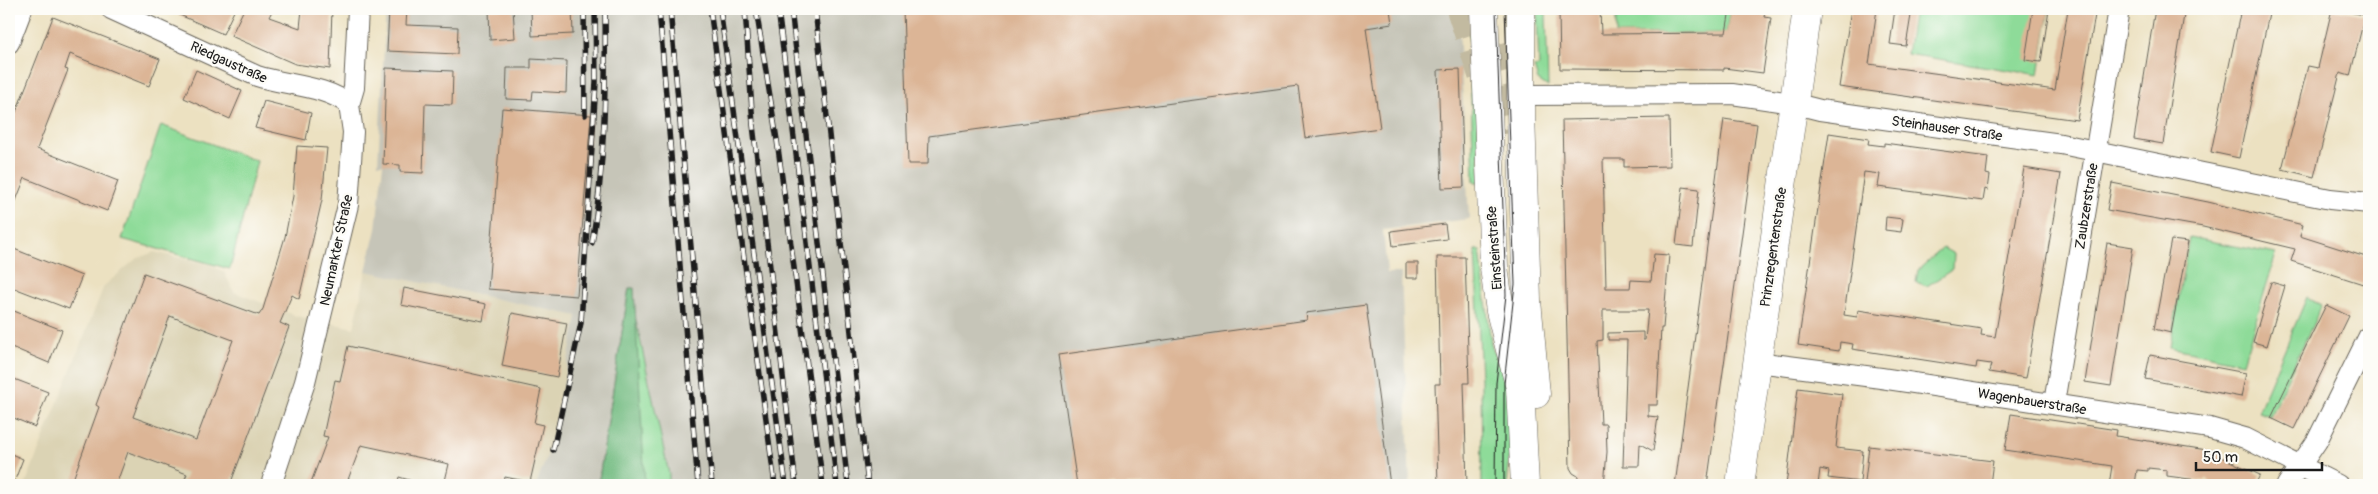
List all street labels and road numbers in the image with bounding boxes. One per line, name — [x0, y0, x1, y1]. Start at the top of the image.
street label: Riedgaustraße — [188, 38, 270, 87]
street label: Steinhauser Straße — [1890, 112, 2004, 145]
street label: Zaubzerstraße — [2071, 162, 2102, 250]
street label: Prinzregentenstraße — [1757, 186, 1790, 308]
street label: Neumarkter Straße — [316, 193, 357, 307]
street label: Einsteinstraße — [1483, 205, 1506, 290]
street label: Wagenbauerstraße — [1976, 384, 2088, 419]

